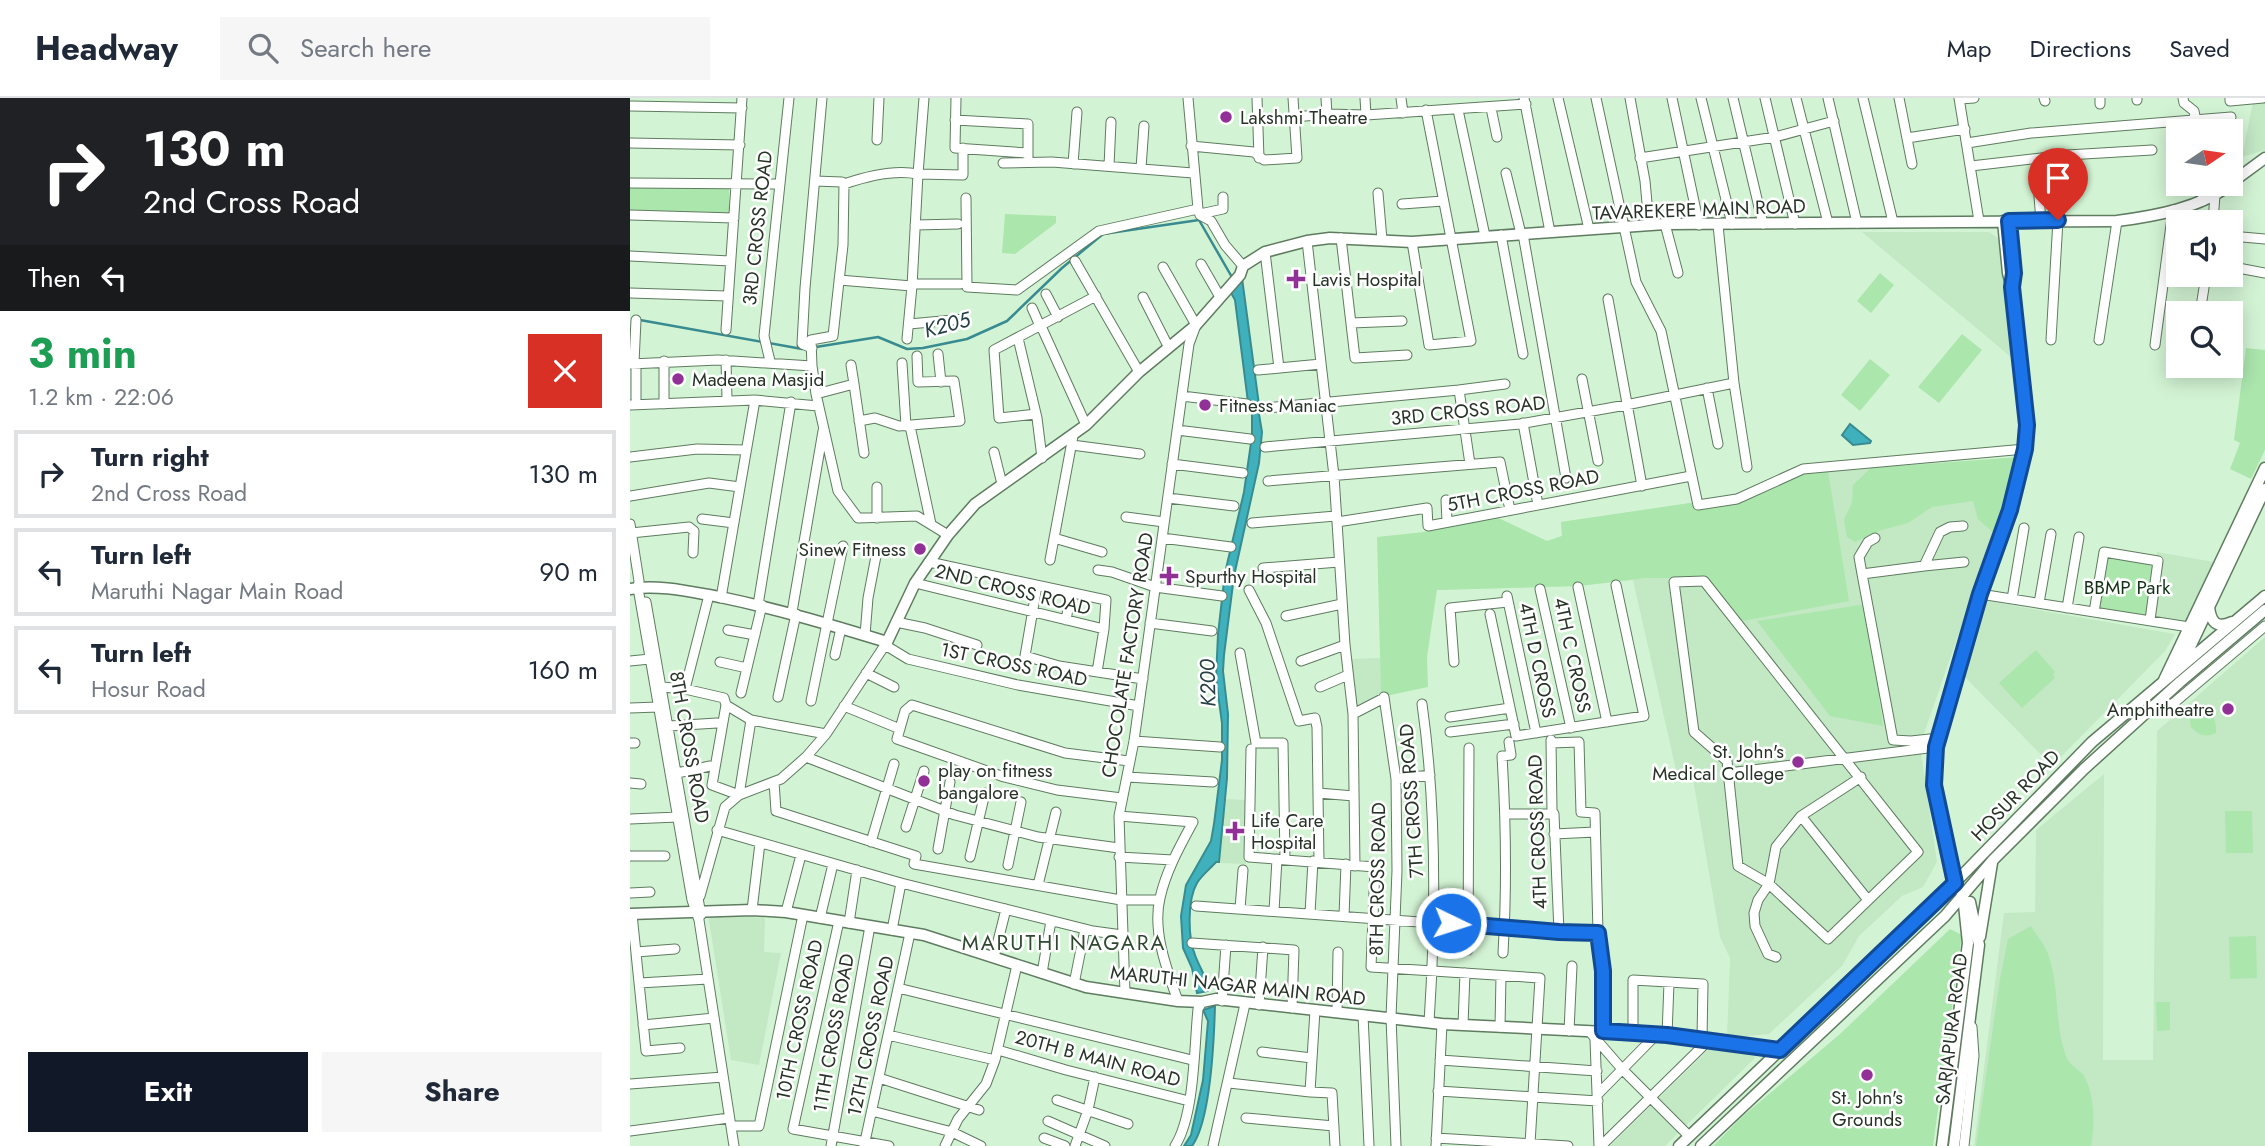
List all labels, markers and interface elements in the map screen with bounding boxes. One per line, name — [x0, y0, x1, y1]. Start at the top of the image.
search box — [220, 17, 710, 80]
text: Headway — [35, 25, 178, 72]
icon: search — [244, 29, 282, 67]
text: Search here — [300, 29, 431, 67]
text: Map — [1947, 31, 1992, 66]
text: Directions — [2030, 31, 2131, 66]
text: Saved — [2169, 31, 2230, 66]
place label: Lakshmi Theatre — [1240, 104, 1368, 131]
marker: Lakshmi Theatre — [1218, 109, 1234, 125]
text: 130 m — [143, 114, 286, 184]
north arrow — [2166, 119, 2244, 196]
map controls — [2166, 119, 2243, 378]
icon: right — [28, 126, 119, 217]
pin — [2028, 148, 2088, 220]
street label: 3RD CROSS ROAD — [736, 149, 779, 307]
icon: arrive — [2039, 159, 2077, 197]
text: 2nd Cross Road — [143, 179, 360, 225]
street label: TAVAREKERE MAIN ROAD — [1592, 192, 1806, 227]
button: sound — [2166, 210, 2243, 287]
text: Then — [28, 259, 81, 297]
icon: left — [95, 259, 133, 297]
place label: Lavis Hospital — [1312, 266, 1422, 293]
marker: Lavis Hospital — [1286, 269, 1306, 289]
button: search — [2166, 301, 2243, 378]
water label: K205 — [921, 304, 975, 346]
text: 3 min — [28, 323, 137, 384]
button: close — [528, 334, 602, 408]
place label: Madeena Masjid — [692, 366, 824, 393]
marker: Madeena Masjid — [670, 371, 686, 387]
text: 1.2 km · 22:06 — [28, 380, 174, 414]
street label: 3RD CROSS ROAD — [1389, 389, 1547, 432]
place label: Fitness Maniac — [1219, 392, 1336, 419]
marker: Fitness Maniac — [1197, 397, 1213, 413]
text: Turn right — [91, 438, 209, 476]
icon: right — [32, 455, 70, 493]
text: 130 m — [528, 455, 598, 493]
street label: 5TH CROSS ROAD — [1445, 462, 1602, 518]
text: 2nd Cross Road — [91, 476, 247, 510]
street label: CHOCOLATE FACTORY ROAD — [1095, 530, 1160, 780]
text: Turn left — [91, 536, 191, 574]
place label: Sinew Fitness — [798, 536, 906, 563]
marker: Sinew Fitness — [912, 541, 928, 557]
icon: left — [32, 553, 70, 591]
text: 90 m — [539, 553, 598, 591]
street label: 2ND CROSS ROAD — [932, 557, 1094, 622]
place label: Spurthy Hospital — [1185, 563, 1317, 590]
marker: Spurthy Hospital — [1159, 566, 1179, 586]
text: Maruthi Nagar Main Road — [91, 574, 343, 608]
park label: BBMP Park — [2084, 574, 2171, 601]
street label: 4TH C CROSS — [1547, 595, 1598, 715]
street label: 4TH D CROSS — [1512, 600, 1563, 720]
text: Turn left — [91, 634, 191, 672]
street label: 1ST CROSS ROAD — [938, 636, 1090, 693]
icon: left — [32, 651, 70, 689]
text: 160 m — [528, 651, 598, 689]
water label: K200 — [1193, 658, 1223, 707]
street label: 8TH CROSS ROAD — [663, 669, 716, 825]
text: Hosur Road — [91, 672, 206, 706]
place label: Amphitheatre — [2107, 696, 2214, 723]
marker: Amphitheatre — [2220, 701, 2236, 717]
street label: 7TH CROSS ROAD — [1393, 723, 1430, 879]
place label: St. John's Medical College — [1652, 738, 1784, 787]
street label: HOSUR ROAD — [1965, 744, 2066, 847]
street label: 4TH CROSS ROAD — [1521, 754, 1554, 910]
marker: St. John's Medical College — [1790, 754, 1806, 770]
place label: play on fitness bangalore — [938, 757, 1053, 806]
marker: play on fitness bangalore — [916, 773, 932, 789]
street label: 8TH CROSS ROAD — [1363, 802, 1392, 956]
place label: Life Care Hospital — [1251, 807, 1324, 856]
marker: Life Care Hospital — [1225, 821, 1245, 841]
position arrow — [1414, 886, 1488, 960]
district label: MARUTHI NAGARA — [962, 928, 1166, 958]
street label: 10TH CROSS ROAD — [769, 937, 830, 1103]
street label: 11TH CROSS ROAD — [806, 951, 861, 1115]
street label: SARJAPURA ROAD — [1929, 952, 1974, 1106]
street label: 12TH CROSS ROAD — [840, 953, 901, 1119]
street label: MARUTHI NAGAR MAIN ROAD — [1109, 959, 1367, 1012]
street label: 20TH B MAIN ROAD — [1012, 1023, 1184, 1094]
button: Exit — [28, 1052, 308, 1132]
button: Share — [322, 1052, 602, 1132]
marker: St. John's Grounds — [1859, 1067, 1875, 1083]
place label: St. John's Grounds — [1831, 1084, 1903, 1133]

